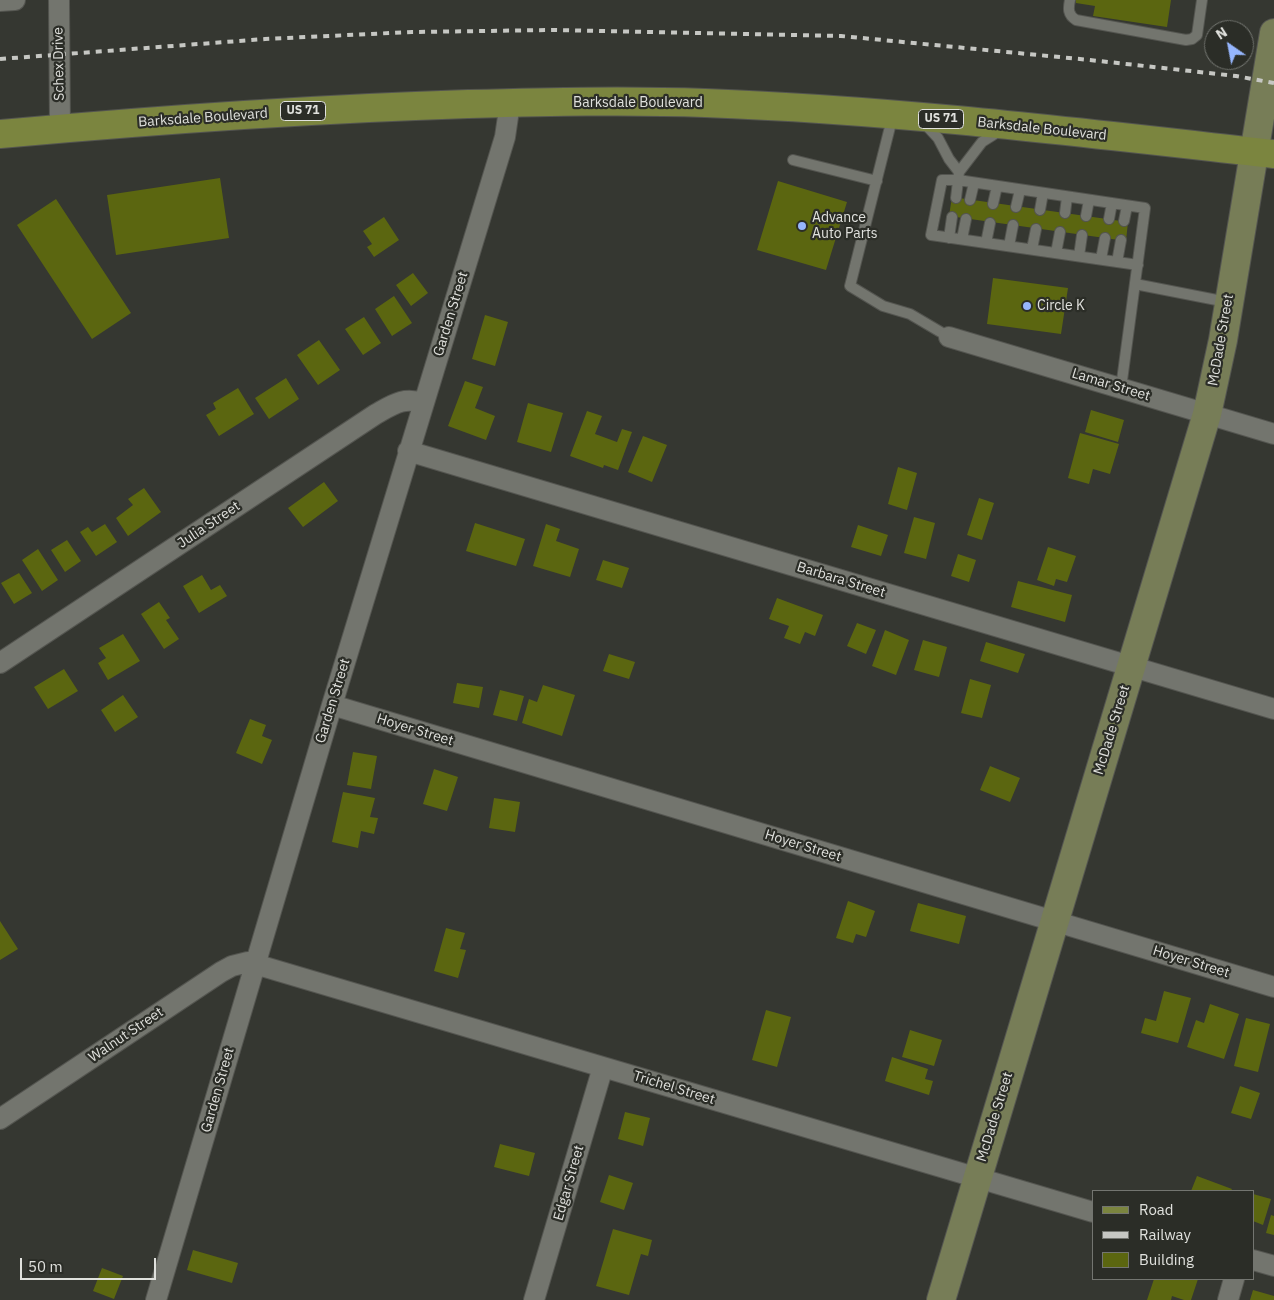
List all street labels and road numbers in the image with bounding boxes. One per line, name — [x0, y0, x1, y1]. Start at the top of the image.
street label: Schex Drive — [50, 27, 68, 101]
street label: Barksdale Boulevard — [573, 95, 703, 111]
road number: US 71 — [280, 102, 326, 120]
street label: Barksdale Boulevard — [138, 105, 268, 131]
road number: US 71 — [918, 110, 964, 128]
street label: Barksdale Boulevard — [977, 114, 1107, 144]
street label: Garden Street — [430, 270, 472, 358]
street label: McDade Street — [1205, 293, 1237, 387]
street label: Lamar Street — [1070, 365, 1152, 405]
street label: Julia Street — [175, 498, 243, 552]
street label: Barbara Street — [795, 559, 887, 601]
street label: Garden Street — [312, 657, 354, 745]
street label: McDade Street — [1090, 683, 1134, 777]
street label: Hoyer Street — [375, 710, 455, 750]
street label: Hoyer Street — [763, 826, 843, 866]
street label: Hoyer Street — [1151, 942, 1231, 982]
street label: Walnut Street — [86, 1004, 166, 1066]
street label: Garden Street — [198, 1046, 238, 1134]
street label: Trichel Street — [631, 1068, 717, 1108]
street label: McDade Street — [973, 1070, 1017, 1164]
street label: Edgar Street — [550, 1143, 588, 1223]

